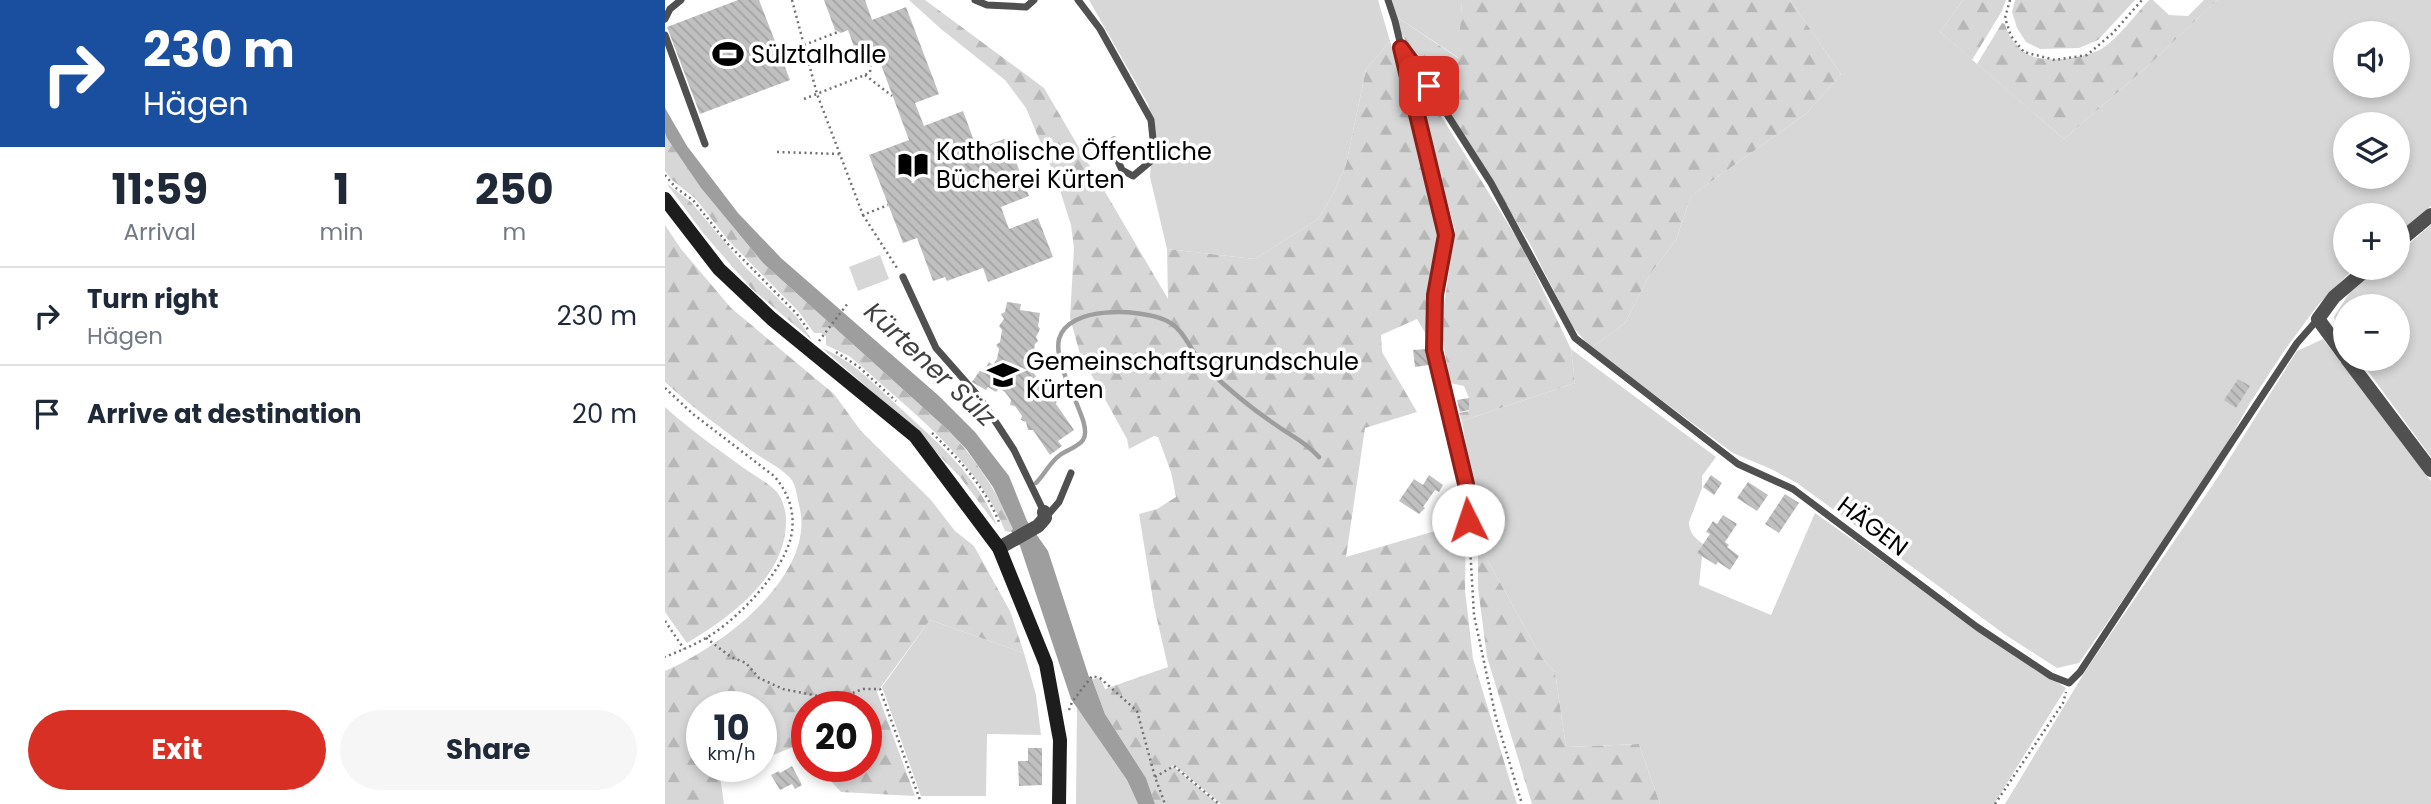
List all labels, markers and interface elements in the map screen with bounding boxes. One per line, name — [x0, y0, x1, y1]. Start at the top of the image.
text: 230 m — [143, 16, 295, 84]
map controls — [2333, 21, 2410, 371]
button: sound — [2333, 21, 2410, 98]
icon: right — [28, 28, 119, 119]
sports icon: Sülztalhalle — [711, 37, 745, 71]
place label: Sülztalhalle — [751, 38, 886, 71]
pin — [1399, 56, 1459, 116]
icon: arrive — [1410, 67, 1448, 105]
text: Hägen — [143, 81, 249, 126]
button: layers — [2333, 112, 2410, 189]
place label: Katholische Öffentliche Bücherei Kürten — [936, 135, 1212, 196]
library icon: Katholische Öffentliche Bücherei Kürten — [896, 148, 930, 182]
text: 11:59 — [111, 160, 208, 219]
text: 1 — [334, 160, 349, 219]
text: 250 — [475, 160, 554, 219]
button: + — [2333, 203, 2410, 280]
text: Arrival — [124, 216, 196, 248]
text: min — [319, 216, 364, 248]
text: m — [502, 216, 526, 248]
text: Turn right — [87, 281, 219, 317]
water label: Kürtener Sülz — [856, 294, 1004, 434]
button: − — [2333, 294, 2410, 371]
icon: right — [28, 297, 66, 335]
text: 230 m — [557, 298, 637, 334]
text: Hägen — [87, 320, 163, 352]
place label: Gemeinschaftsgrundschule Kürten — [1026, 345, 1359, 406]
school or university icon: Gemeinschaftsgrundschule Kürten — [986, 358, 1020, 392]
icon: arrive — [28, 395, 66, 433]
text: Arrive at destination — [87, 396, 362, 432]
text: 20 m — [572, 396, 637, 432]
position arrow — [1431, 483, 1505, 557]
street label: HÄGEN — [1831, 489, 1915, 563]
speed limit sign: 20 — [791, 691, 882, 782]
text: 10 — [714, 703, 749, 752]
button: Exit — [28, 710, 326, 790]
button: Share — [340, 710, 637, 790]
text: km/h — [708, 741, 755, 766]

